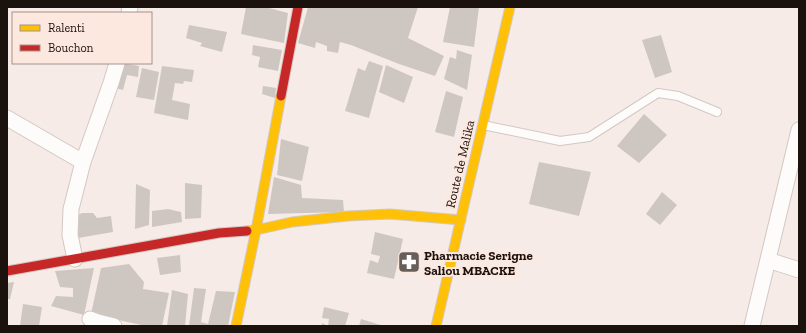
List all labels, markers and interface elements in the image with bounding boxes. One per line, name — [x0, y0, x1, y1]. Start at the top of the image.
legend — [12, 12, 152, 64]
text: Ralenti — [48, 21, 85, 35]
text: Bouchon — [48, 41, 94, 55]
street label: Route de Malika — [443, 118, 478, 209]
place label: Pharmacie Serigne Saliou MBACKE — [424, 248, 534, 278]
pharmacy icon: Pharmacie Serigne Saliou MBACKE — [396, 249, 422, 275]

